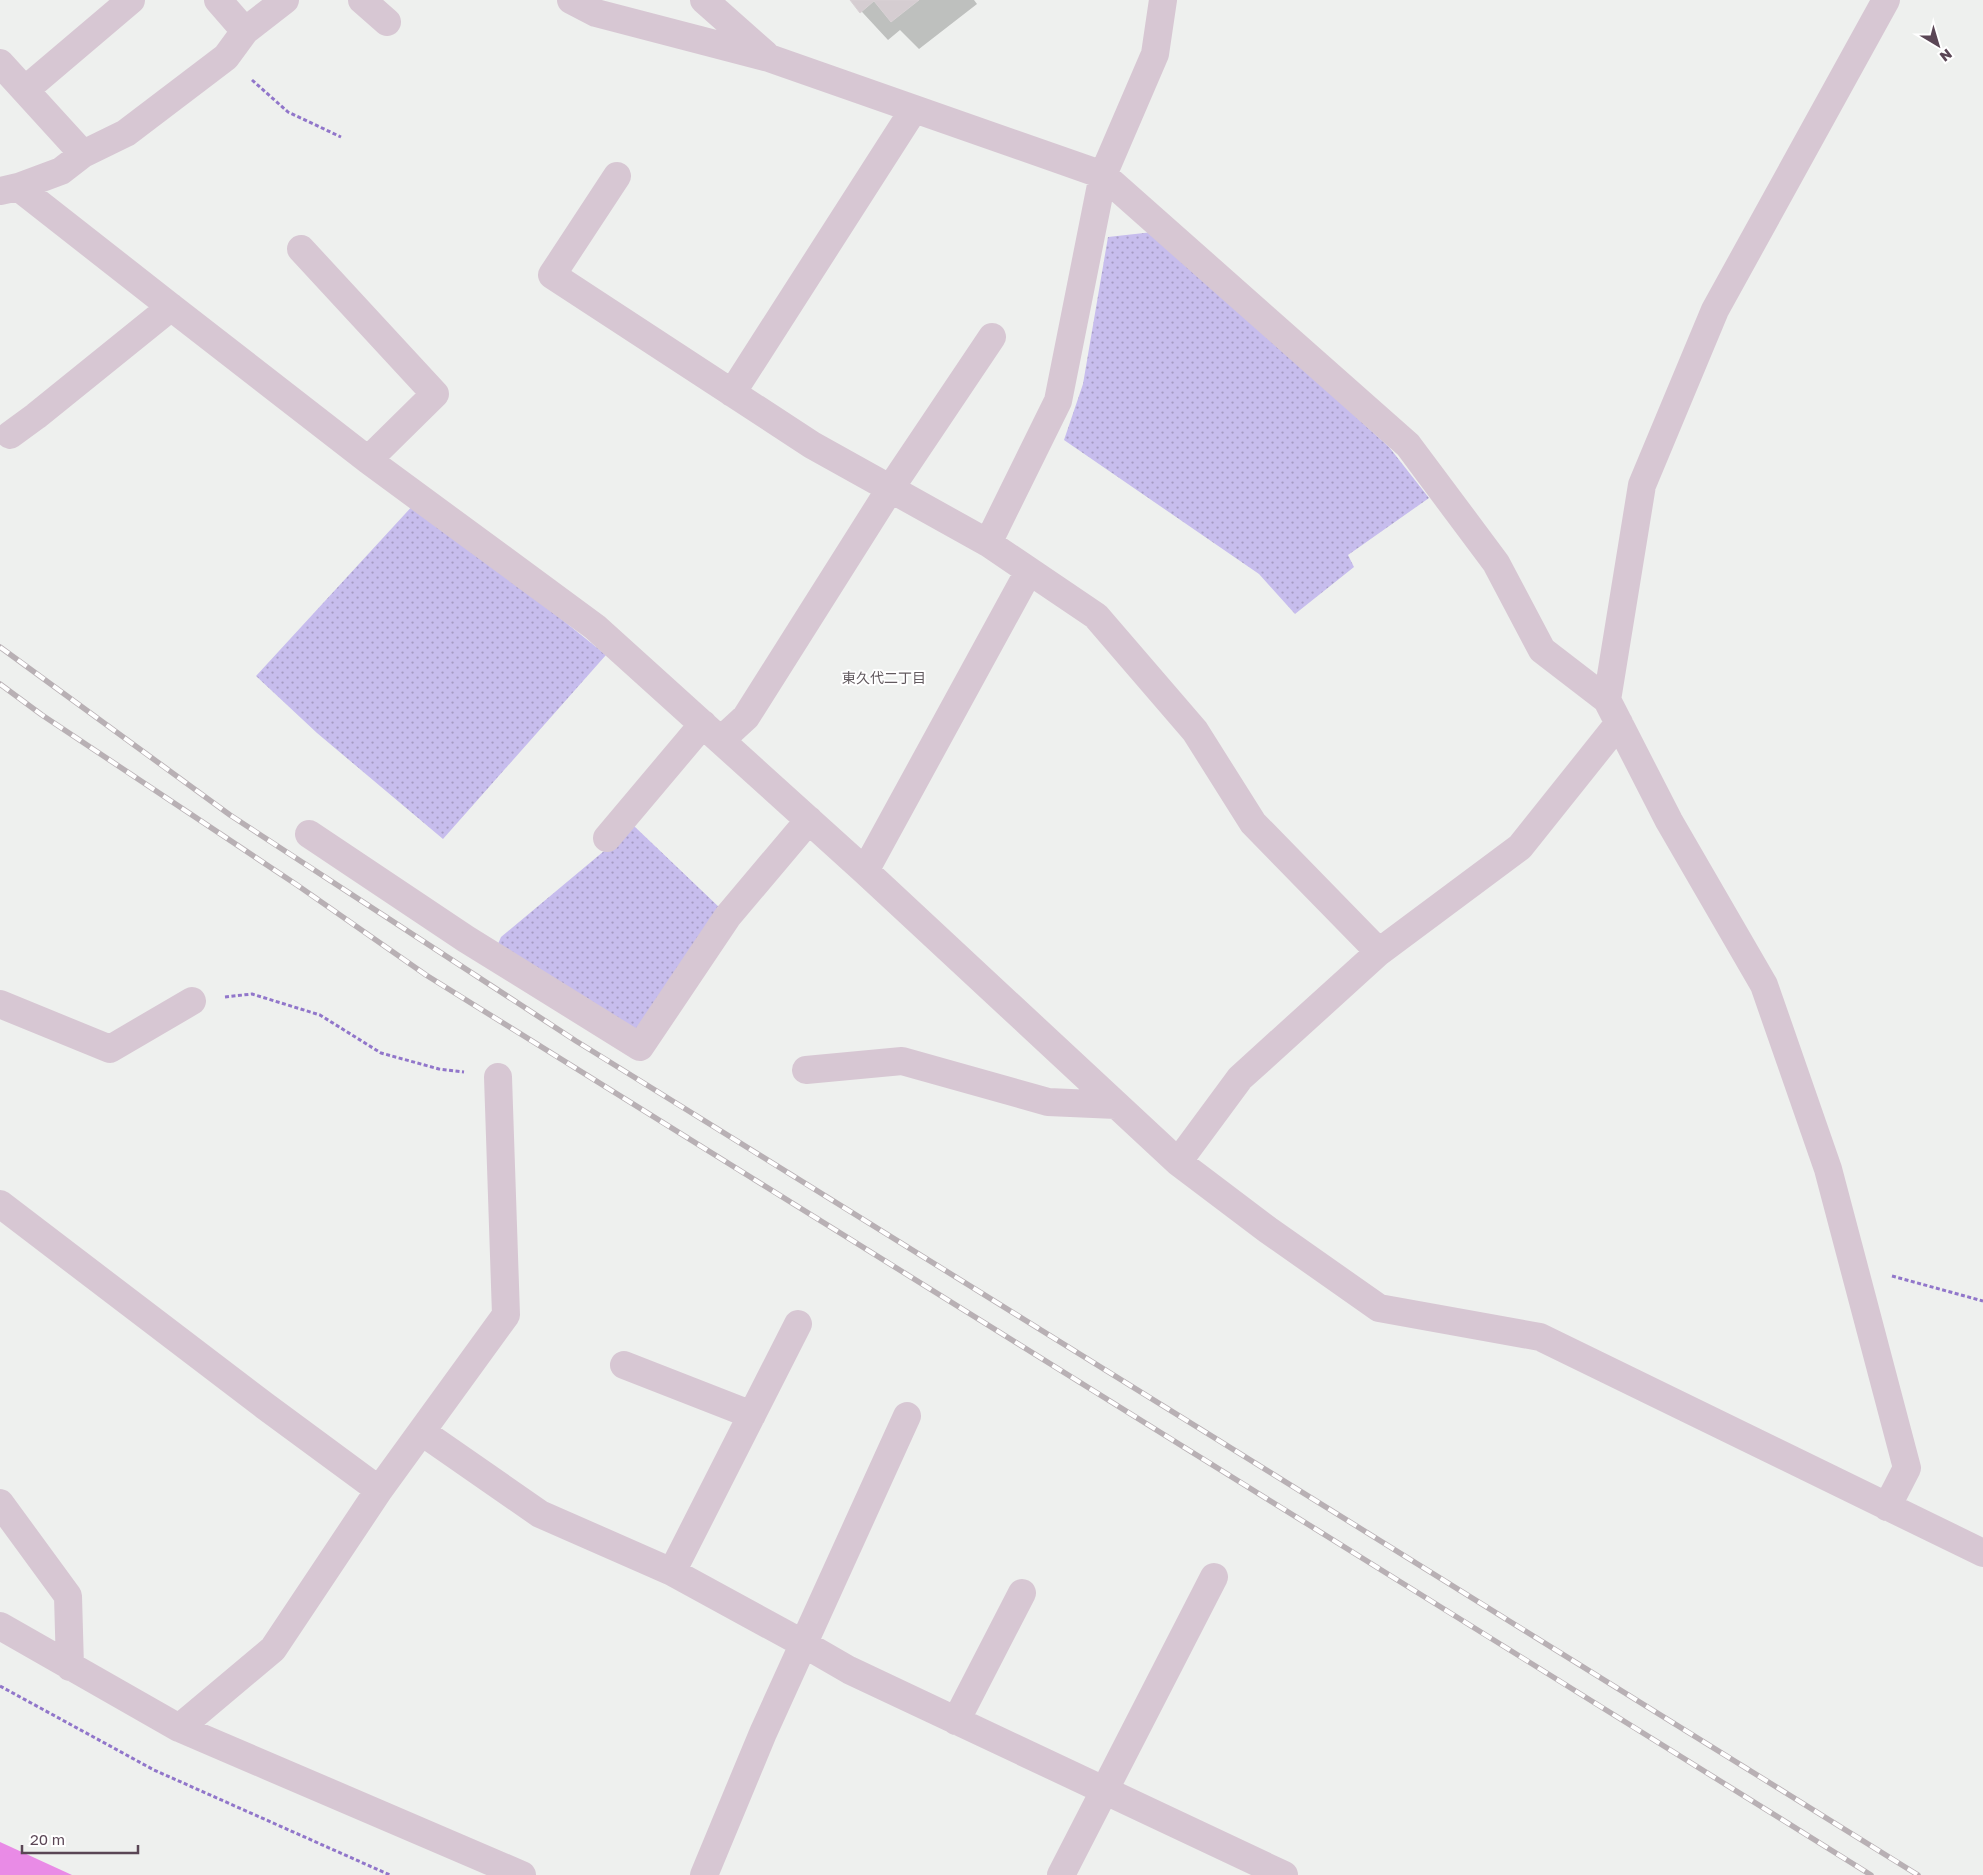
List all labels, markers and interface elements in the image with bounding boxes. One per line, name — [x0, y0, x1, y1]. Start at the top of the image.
north arrow — [1913, 20, 1963, 70]
text: N — [1937, 46, 1956, 66]
district label: 東久代二丁目 — [842, 669, 926, 686]
scale bar — [22, 1822, 139, 1854]
text: 20 m — [30, 1830, 65, 1848]

